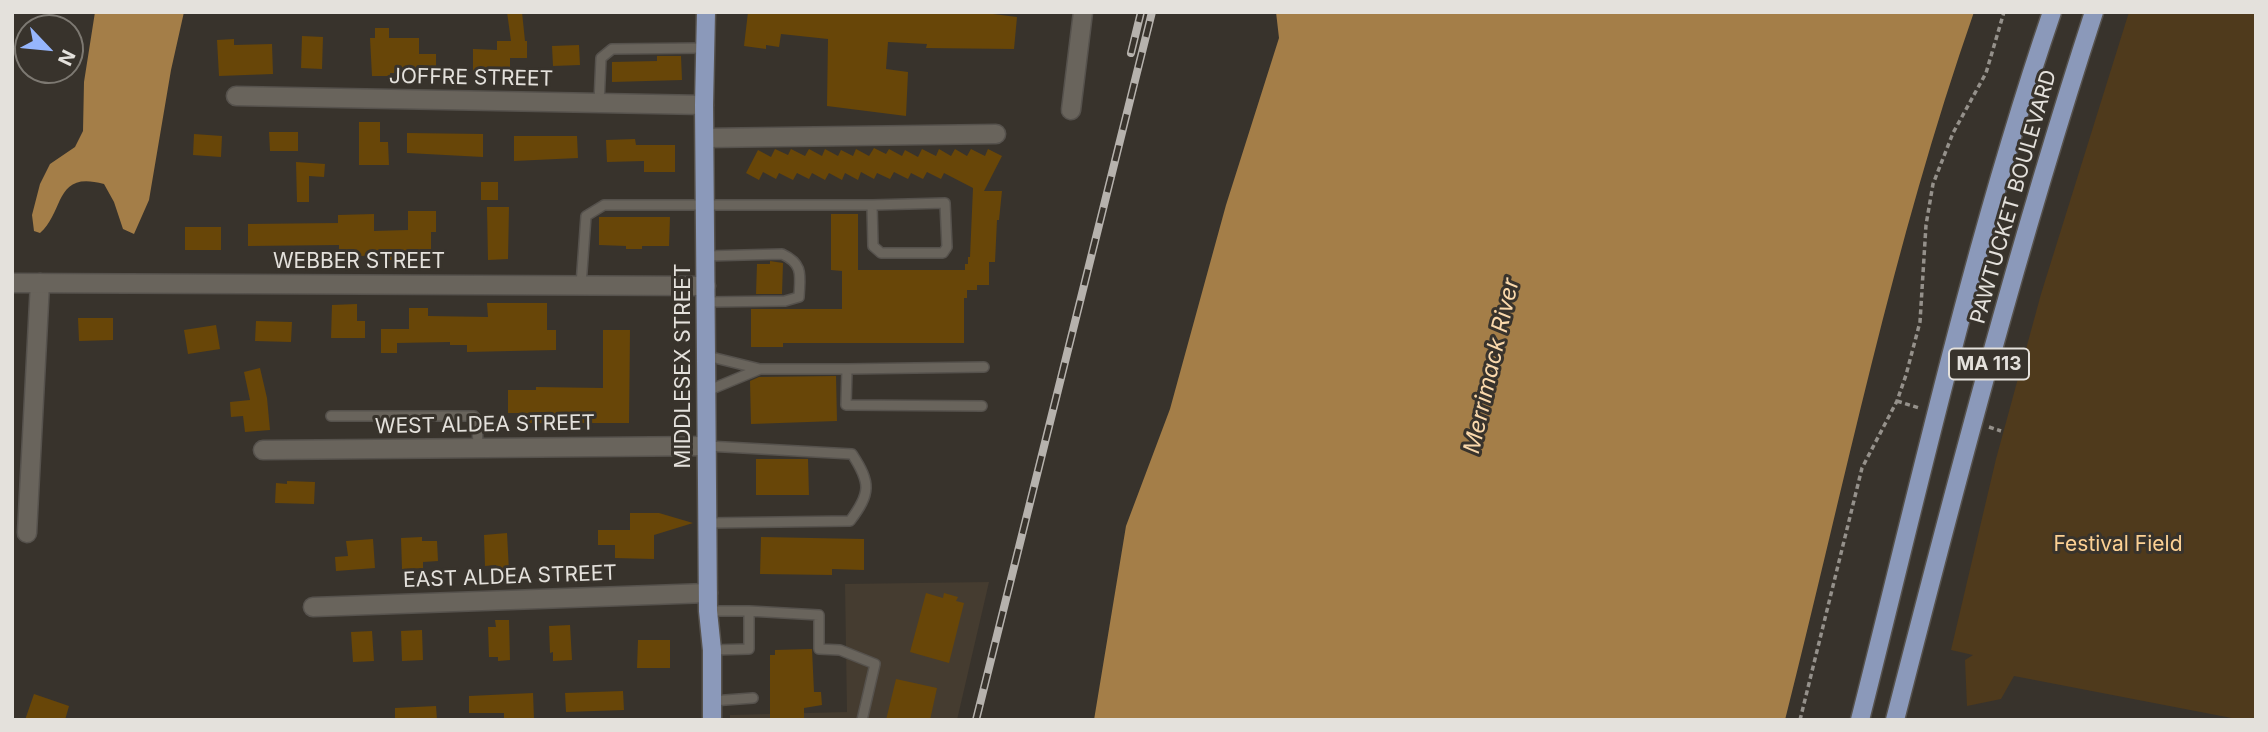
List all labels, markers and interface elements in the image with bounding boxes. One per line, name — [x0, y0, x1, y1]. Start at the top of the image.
north arrow — [14, 14, 84, 84]
text: N — [53, 46, 80, 69]
street label: JOFFRE STREET — [389, 64, 553, 92]
street label: PAWTUCKET BOULEVARD — [1966, 67, 2062, 327]
street label: WEBBER STREET — [273, 249, 445, 275]
street label: MIDDLESEX STREET — [671, 263, 697, 469]
water label: Merrimack River — [1458, 276, 1526, 456]
road number: MA 113 — [1949, 348, 2029, 380]
street label: WEST ALDEA STREET — [375, 410, 595, 440]
park label: Festival Field — [2053, 532, 2183, 558]
street label: EAST ALDEA STREET — [403, 561, 617, 593]

